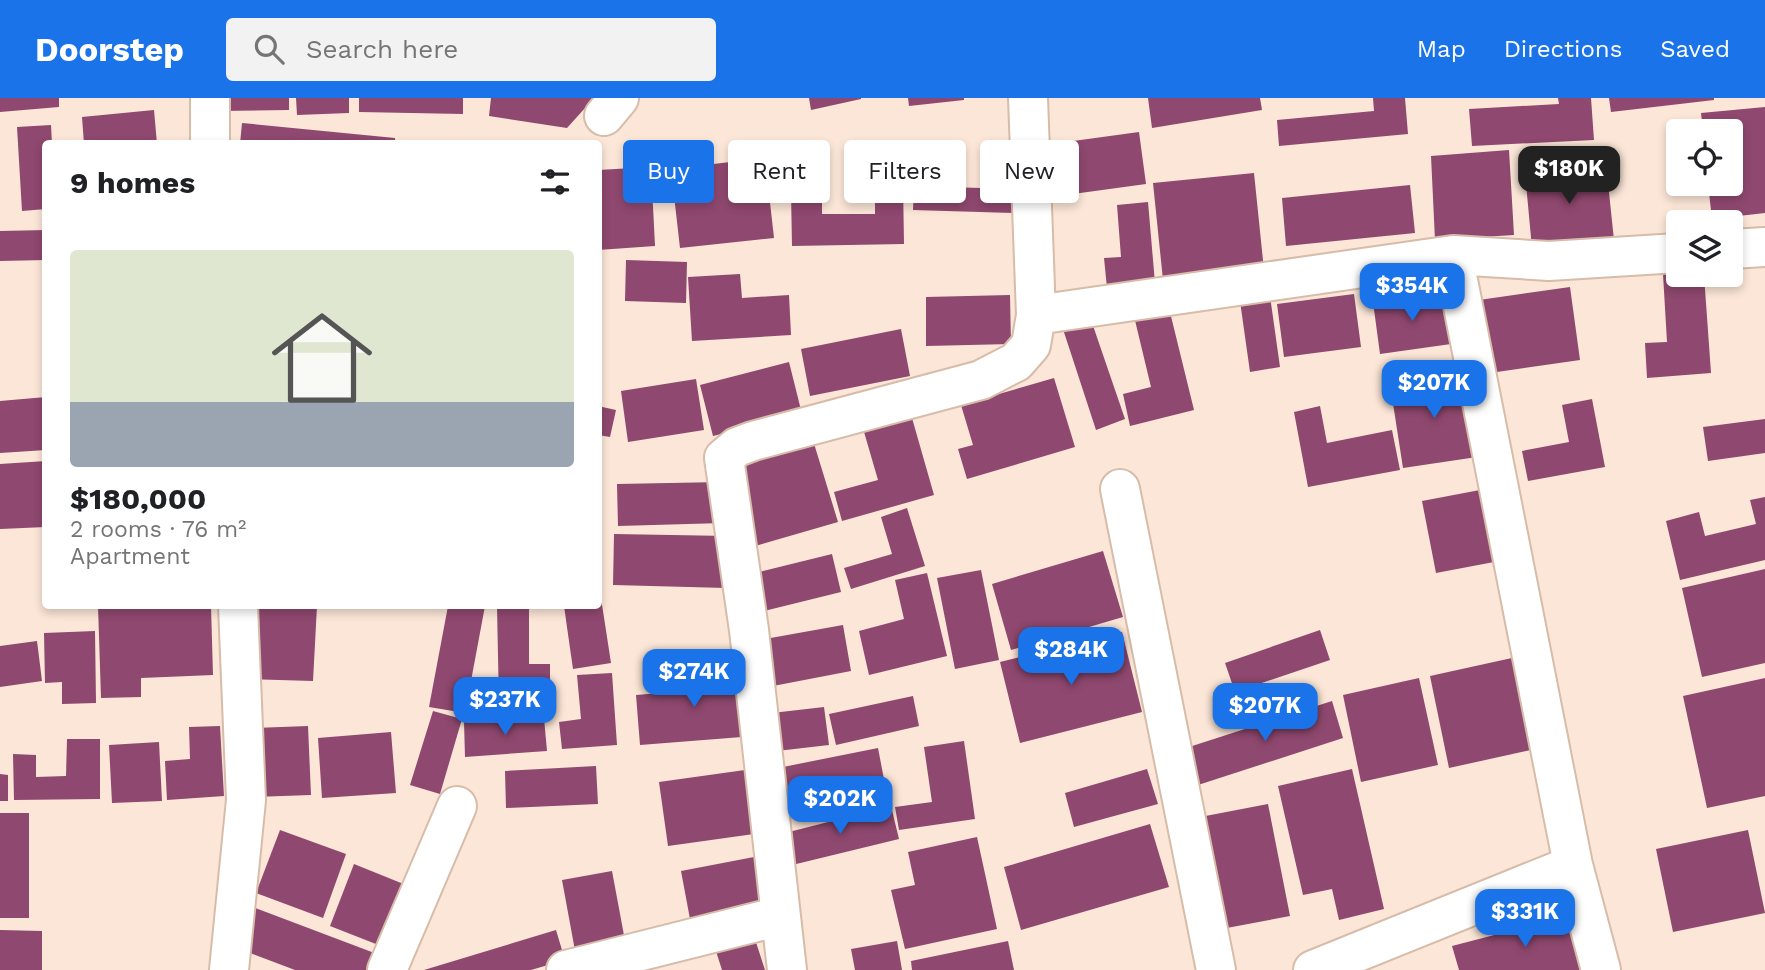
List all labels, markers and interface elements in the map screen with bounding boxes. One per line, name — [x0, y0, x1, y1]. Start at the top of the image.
search box — [226, 18, 716, 81]
text: Doorstep — [35, 30, 184, 69]
icon: search — [250, 30, 288, 68]
text: Search here — [306, 34, 458, 64]
text: Map — [1417, 35, 1466, 63]
text: Directions — [1504, 35, 1622, 63]
text: Saved — [1660, 35, 1730, 63]
map controls — [1666, 119, 1743, 287]
button: locate — [1666, 119, 1743, 196]
chip: Buy — [623, 140, 714, 203]
chip: Rent — [728, 140, 830, 203]
chip: Filters — [844, 140, 966, 203]
chip: New — [980, 140, 1079, 203]
pin: $180K — [1520, 146, 1618, 206]
text: $180K — [1534, 155, 1604, 182]
icon: filters — [536, 163, 574, 201]
text: 9 homes — [70, 165, 195, 200]
button: layers — [1666, 210, 1743, 287]
pin: $354K — [1363, 264, 1461, 323]
text: $354K — [1376, 272, 1448, 299]
icon: home — [259, 295, 385, 421]
pin: $207K — [1385, 360, 1483, 420]
text: $207K — [1398, 369, 1470, 396]
text: $180,000 — [70, 481, 206, 516]
text: 2 rooms · 76 m² — [70, 516, 246, 543]
text: Apartment — [70, 543, 190, 570]
pin: $284K — [1022, 628, 1120, 687]
text: $284K — [1034, 636, 1108, 663]
pin: $274K — [645, 650, 743, 709]
text: $274K — [659, 658, 729, 685]
pin: $237K — [456, 678, 554, 737]
pin: $207K — [1216, 684, 1314, 743]
text: $237K — [469, 686, 541, 713]
text: $207K — [1229, 692, 1301, 719]
pin: $202K — [791, 776, 889, 836]
text: $202K — [804, 785, 876, 812]
pin: $331K — [1476, 890, 1574, 949]
text: $331K — [1491, 898, 1559, 925]

